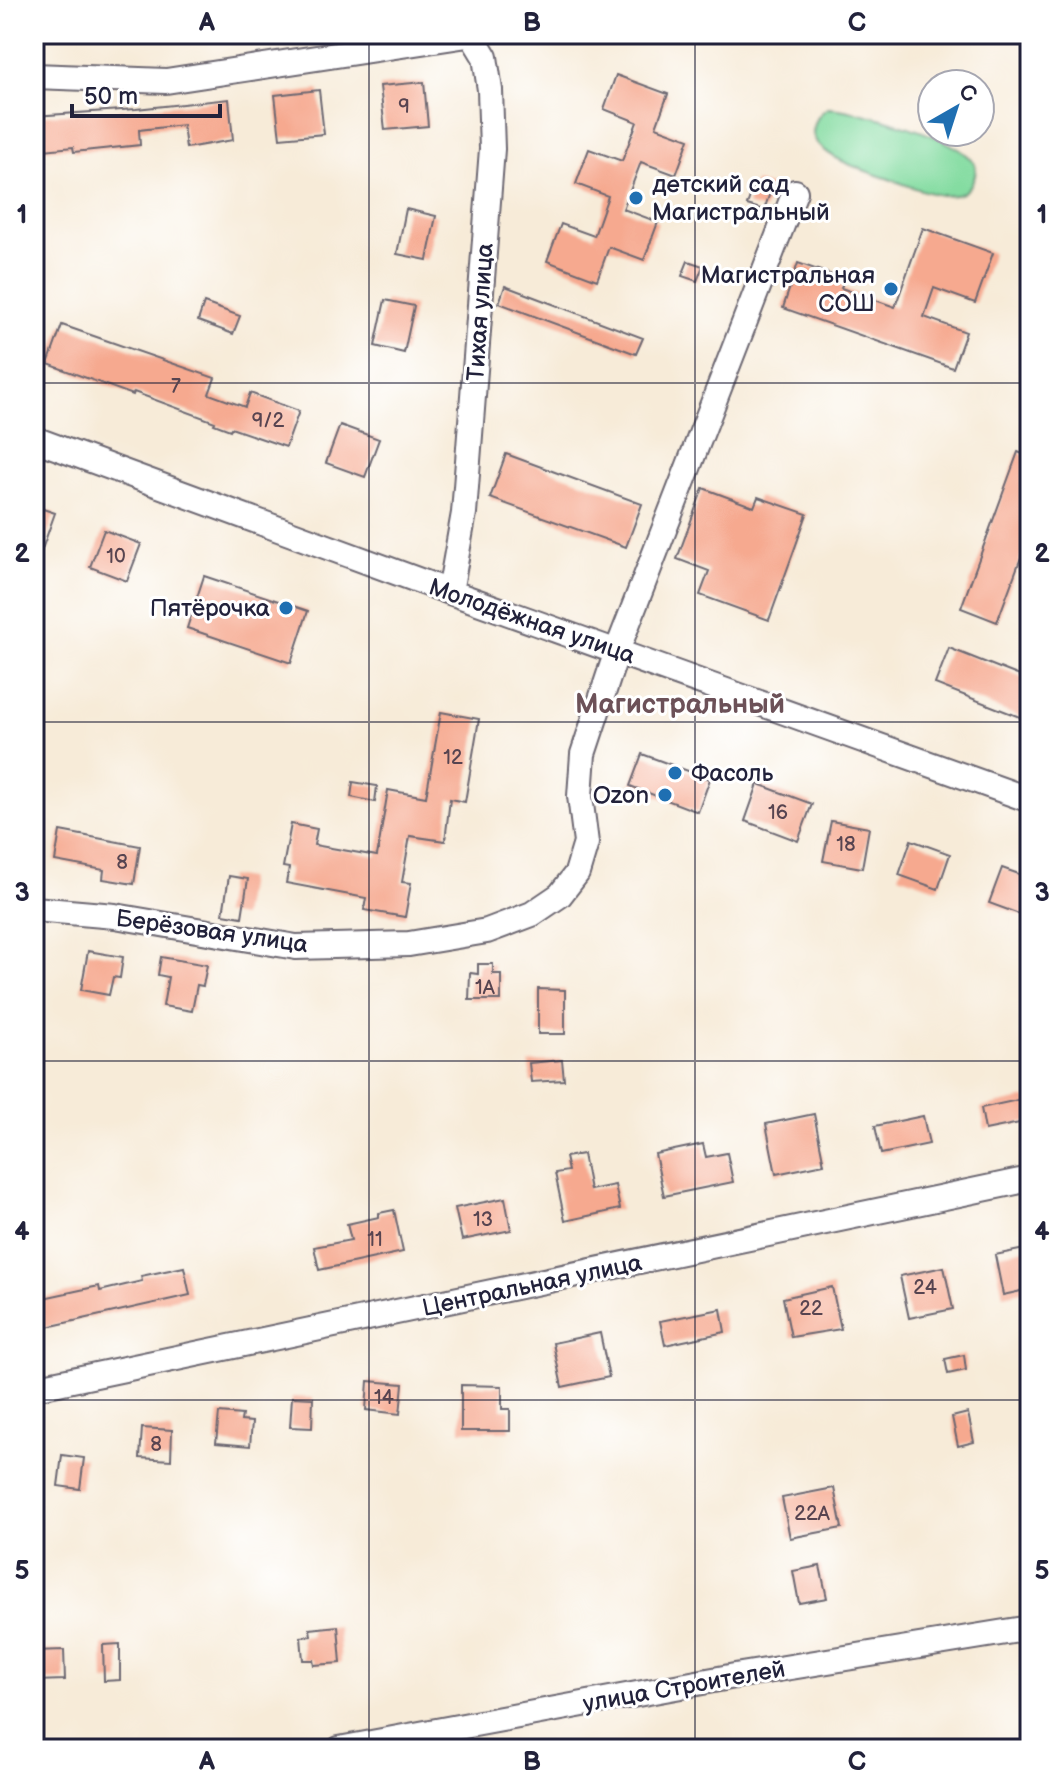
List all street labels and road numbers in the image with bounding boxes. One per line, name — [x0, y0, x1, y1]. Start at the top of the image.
street label: Тихая улица — [461, 242, 500, 382]
street label: Молодёжная улица — [425, 573, 639, 670]
street label: Берёзовая улица — [114, 904, 310, 959]
street label: Центральная улица — [420, 1248, 645, 1323]
street label: улица Строителей — [581, 1654, 788, 1719]

